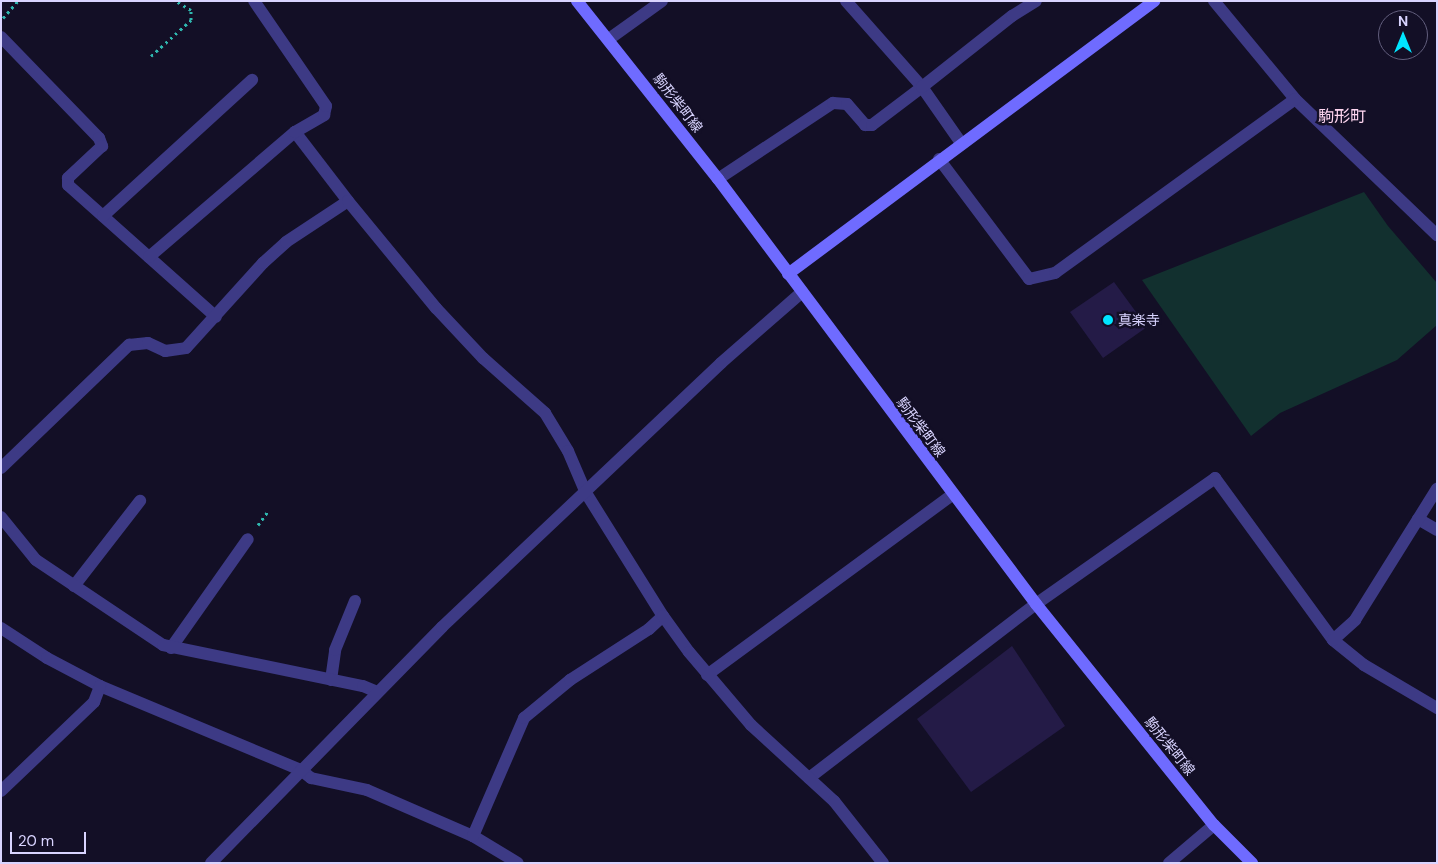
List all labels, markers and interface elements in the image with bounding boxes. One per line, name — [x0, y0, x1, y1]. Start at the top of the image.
north arrow — [1378, 10, 1428, 60]
text: N — [1398, 12, 1408, 30]
street label: 駒形柴町線 — [650, 70, 706, 136]
district label: 駒形町 — [1318, 107, 1366, 127]
place label: 真楽寺 — [1118, 312, 1160, 328]
marker: 真楽寺 — [1102, 314, 1114, 326]
street label: 駒形柴町線 — [893, 394, 949, 460]
street label: 駒形柴町線 — [1141, 714, 1199, 778]
scale bar — [12, 822, 89, 854]
text: 20 m — [18, 831, 54, 851]

